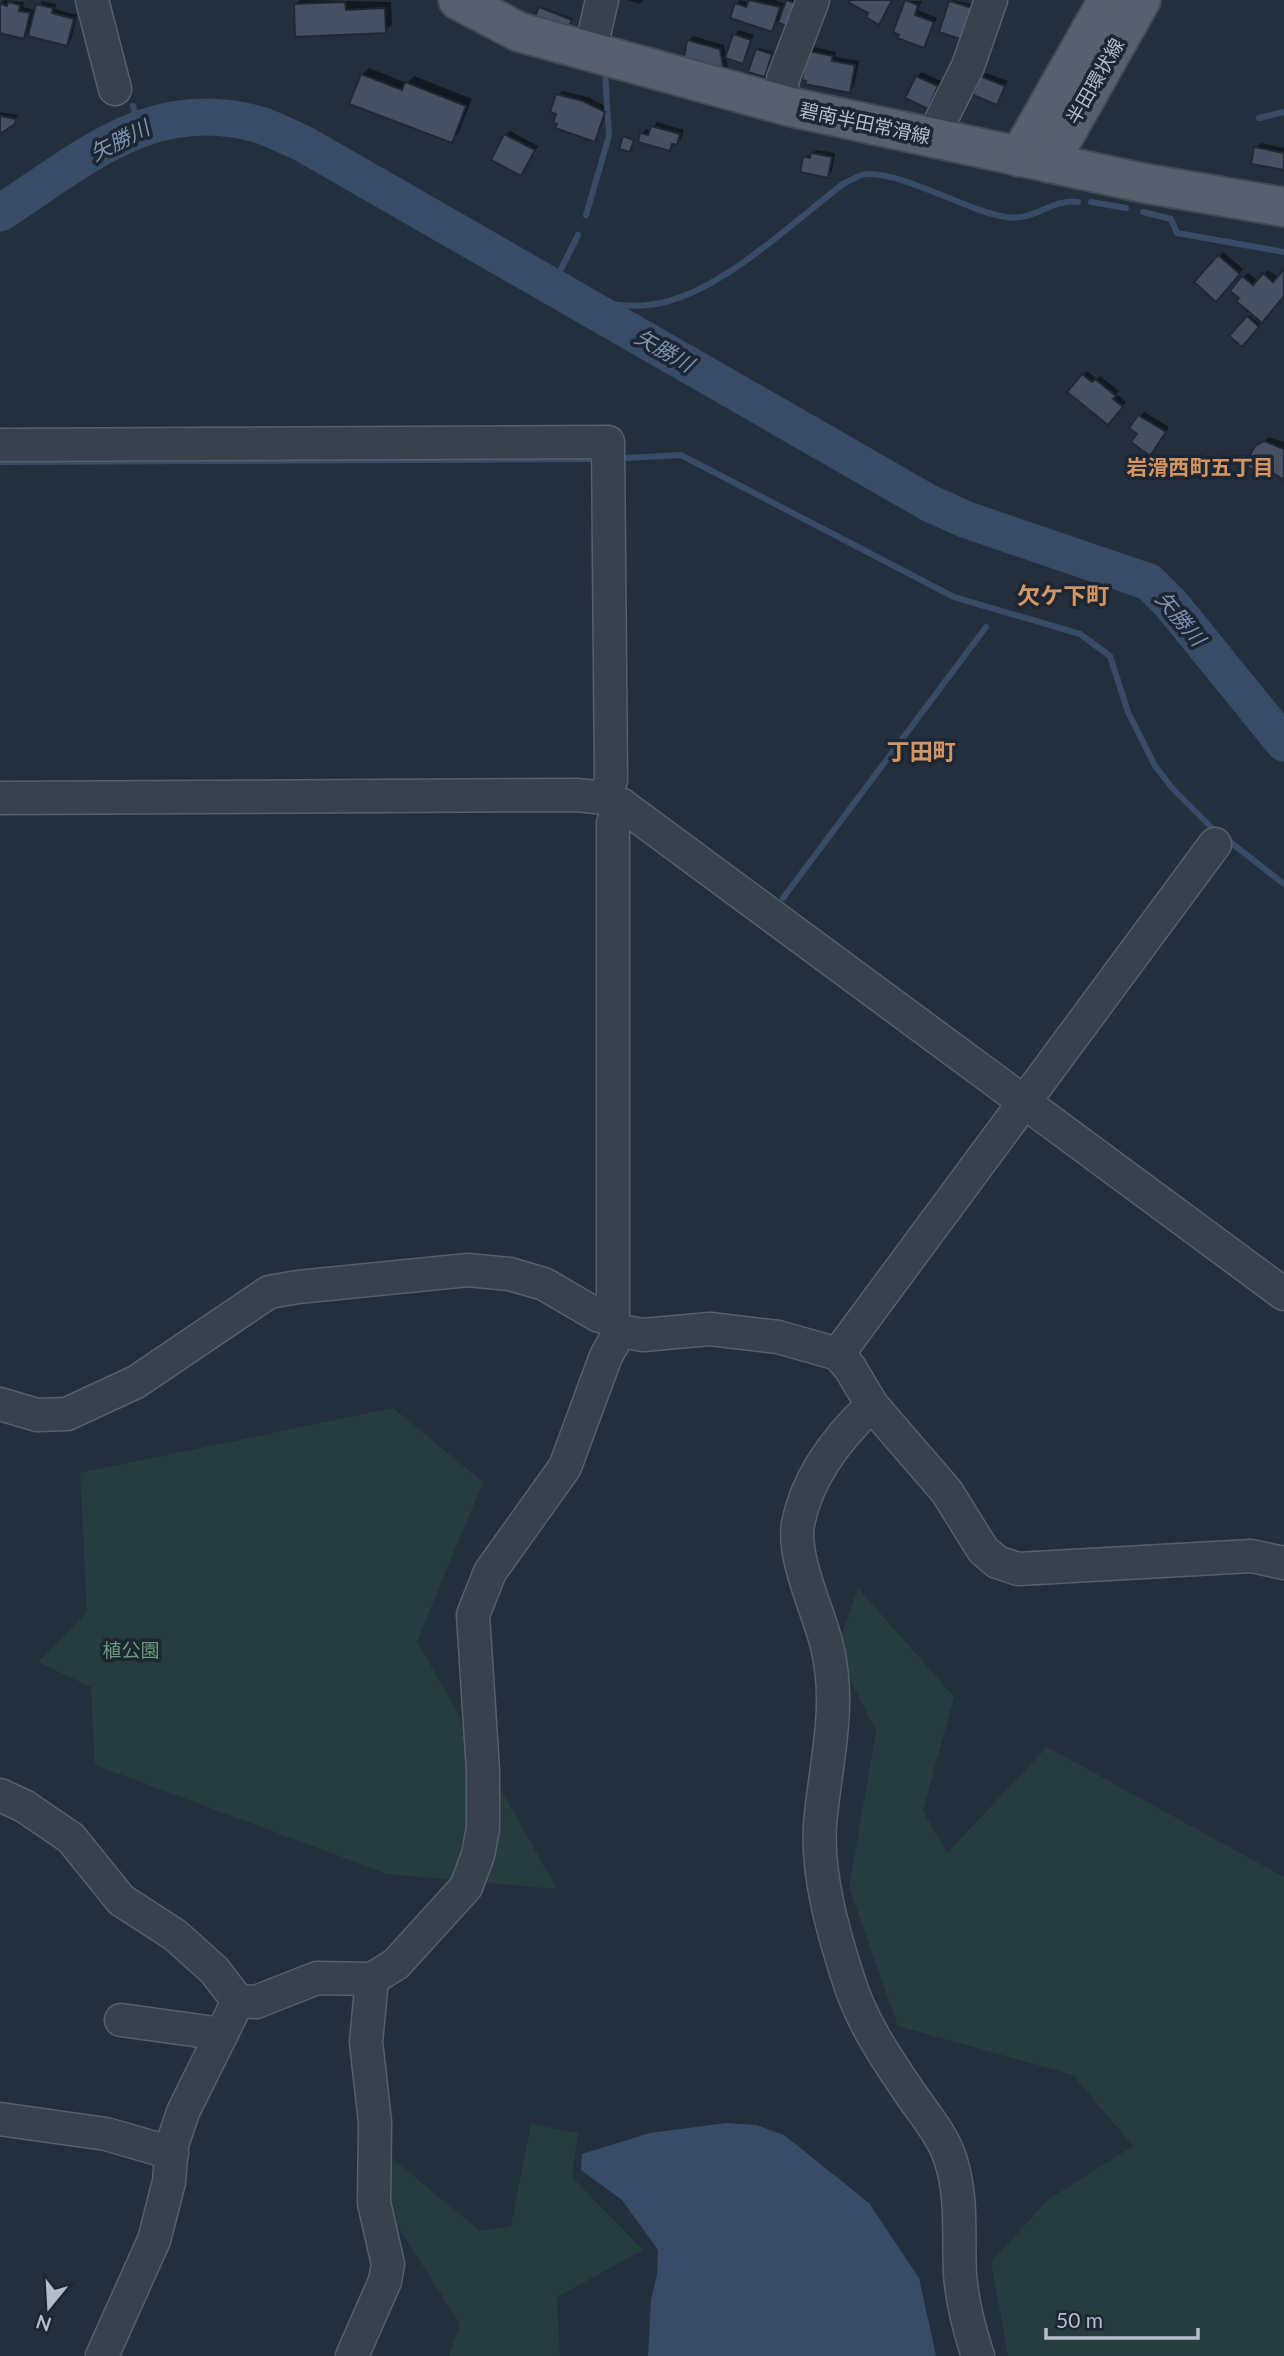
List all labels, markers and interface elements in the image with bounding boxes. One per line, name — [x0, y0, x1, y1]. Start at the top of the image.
street label: 半田環状線 — [1061, 34, 1128, 128]
street label: 碧南半田常滑線 — [798, 97, 933, 148]
water label: 矢勝川 — [86, 113, 155, 165]
water label: 矢勝川 — [631, 323, 700, 377]
district label: 岩滑西町五丁目 — [1127, 454, 1274, 479]
district label: 欠ケ下町 — [1017, 581, 1109, 609]
water label: 矢勝川 — [1151, 586, 1212, 652]
district label: 丁田町 — [887, 737, 956, 765]
park label: 植公園 — [102, 1638, 160, 1661]
north arrow — [14, 2272, 84, 2342]
scale bar — [1046, 2296, 1198, 2340]
text: 50 m — [1056, 2307, 1103, 2332]
text: N — [33, 2310, 54, 2337]

